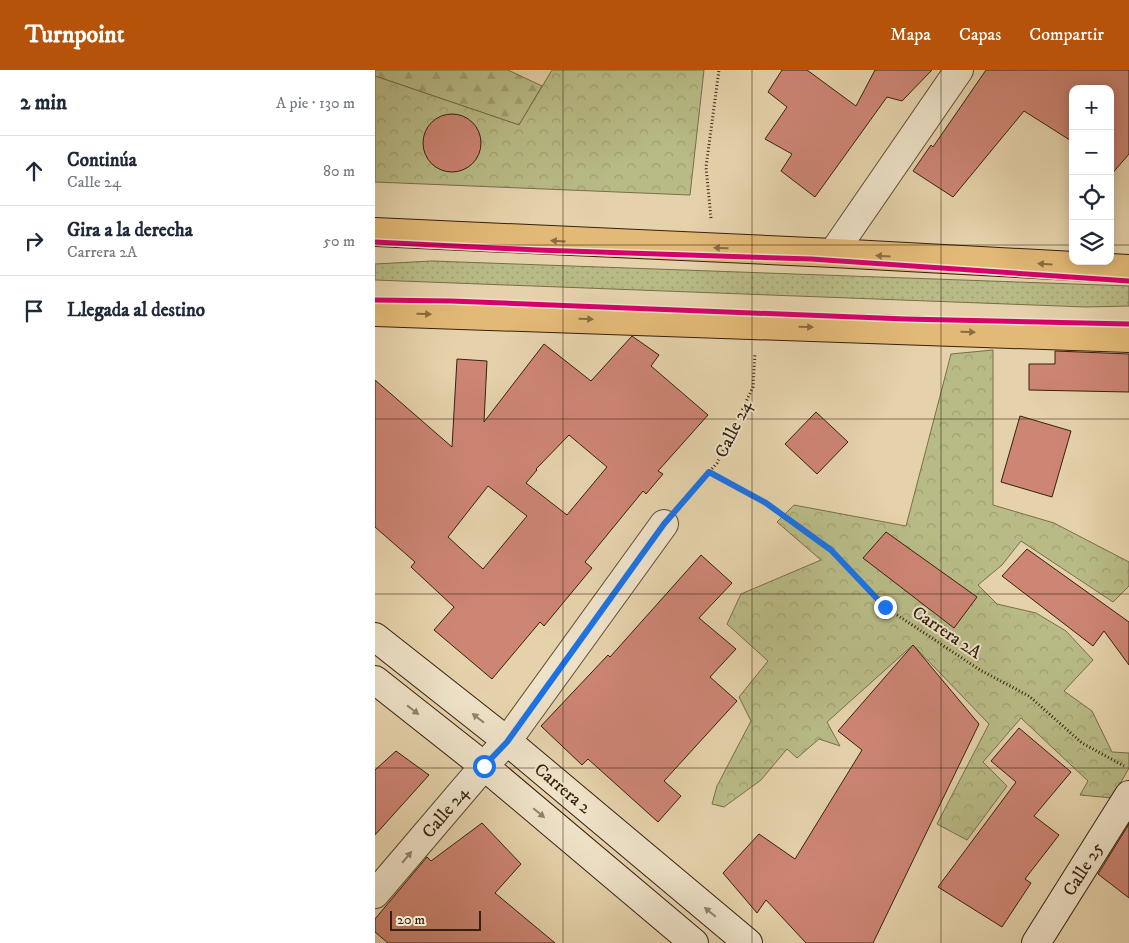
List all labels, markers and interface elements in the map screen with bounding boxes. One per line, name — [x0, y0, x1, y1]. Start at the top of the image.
text: Turnpoint — [25, 20, 124, 50]
text: Mapa — [890, 24, 931, 46]
text: Capas — [959, 24, 1001, 46]
text: Compartir — [1029, 24, 1104, 46]
map controls — [1069, 85, 1114, 265]
button: + — [1069, 85, 1114, 130]
text: 2 min — [20, 90, 67, 116]
text: A pie · 130 m — [276, 93, 355, 113]
button: − — [1069, 130, 1114, 175]
text: Continúa — [67, 149, 137, 172]
icon: ahead — [20, 157, 48, 185]
text: 80 m — [323, 161, 355, 181]
text: Calle 24 — [67, 172, 121, 192]
button: locate — [1069, 175, 1114, 220]
text: Gira a la derecha — [67, 219, 193, 242]
button: layers — [1069, 220, 1114, 265]
icon: right — [20, 227, 48, 255]
text: 50 m — [323, 231, 355, 251]
one-way arrow — [550, 236, 566, 244]
text: Carrera 2A — [67, 242, 137, 262]
one-way arrow — [713, 244, 729, 252]
one-way arrow — [875, 251, 891, 259]
one-way arrow — [1037, 260, 1053, 268]
icon: arrive — [20, 297, 48, 325]
text: Llegada al destino — [67, 299, 205, 322]
one-way arrow — [416, 310, 432, 318]
one-way arrow — [578, 316, 594, 324]
one-way arrow — [798, 323, 814, 331]
one-way arrow — [960, 328, 976, 336]
street label: Calle 24 — [711, 397, 757, 462]
route end — [874, 596, 897, 619]
street label: Carrera 2A — [908, 602, 986, 664]
one-way arrow — [406, 705, 419, 716]
one-way arrow — [472, 713, 485, 724]
route start — [473, 755, 496, 778]
street label: Carrera 2 — [529, 759, 595, 819]
street label: Calle 24 — [418, 782, 474, 843]
one-way arrow — [532, 807, 545, 818]
street label: Calle 25 — [1059, 838, 1109, 901]
one-way arrow — [401, 851, 412, 864]
one-way arrow — [704, 906, 717, 917]
scale bar — [390, 908, 481, 931]
text: 20 m — [397, 911, 425, 929]

